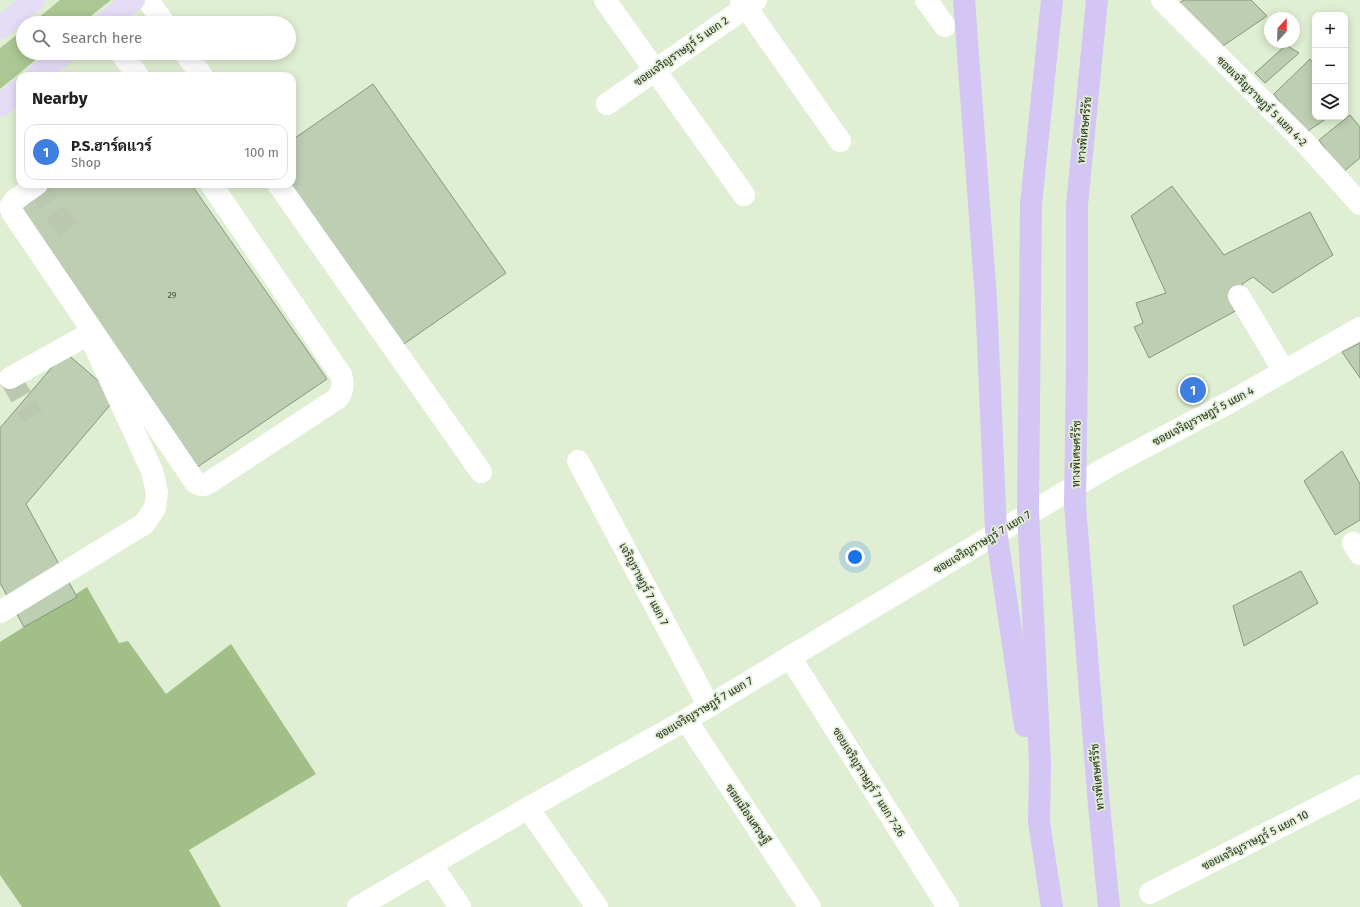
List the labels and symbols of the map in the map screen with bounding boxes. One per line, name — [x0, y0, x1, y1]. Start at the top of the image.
street label: ซอยเจริญราษฎร์ 5 แยก 2 — [630, 12, 732, 90]
north arrow — [1264, 12, 1300, 48]
street label: ซอยเจริญราษฎร์ 5 แยก 4-2 — [1213, 52, 1311, 150]
street label: ทางพิเศษศรีรัช — [1073, 96, 1094, 164]
house number: 29 — [167, 290, 177, 300]
pin: 1 — [1180, 375, 1206, 405]
street label: ซอยเจริญราษฎร์ 5 แยก 4 — [1149, 382, 1257, 450]
street label: ทางพิเศษศรีรัช — [1067, 420, 1084, 488]
street label: ซอยเจริญราษฎร์ 7 แยก 7 — [930, 506, 1034, 577]
street label: เจริญราษฎร์ 7 แยก 7 — [615, 540, 673, 628]
your location — [845, 547, 865, 567]
street label: ซอยเจริญราษฎร์ 7 แยก 7 — [652, 672, 756, 743]
street label: ซอยเจริญราษฎร์ 7 แยก 7-26 — [829, 724, 909, 840]
street label: ทางพิเศษศรีรัช — [1086, 743, 1107, 811]
street label: ซอยเมืองเศรษฐี — [722, 781, 774, 847]
street label: ซอยเจริญราษฎร์ 5 แยก 10 — [1199, 806, 1311, 874]

